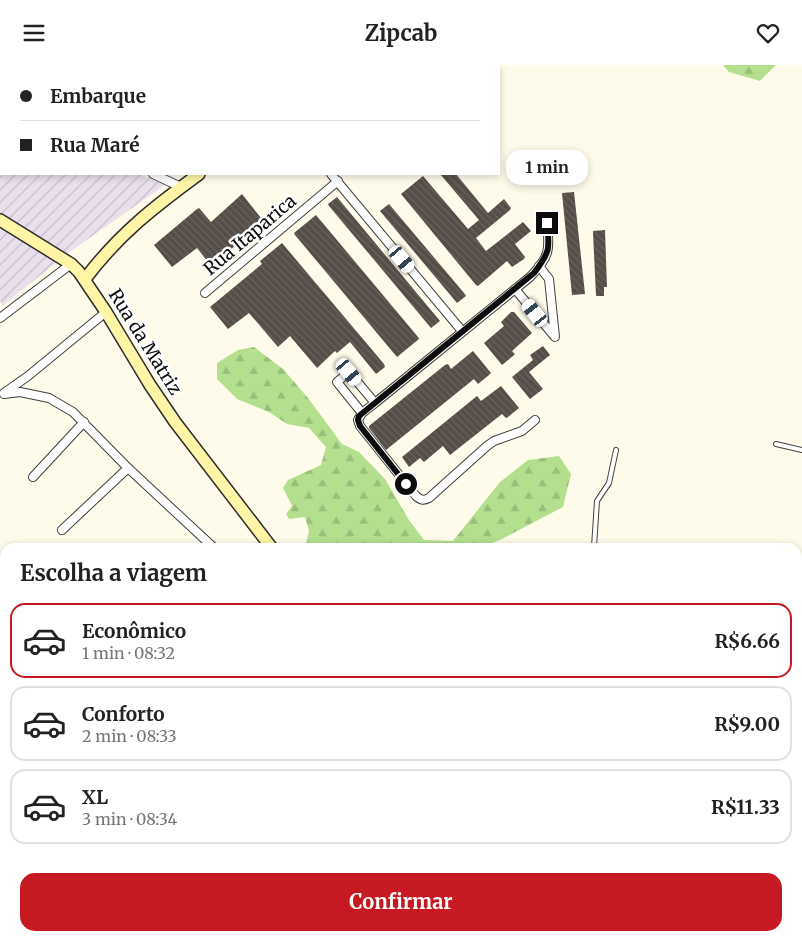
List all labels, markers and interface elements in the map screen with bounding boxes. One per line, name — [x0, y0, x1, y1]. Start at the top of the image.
icon: menu — [20, 19, 48, 47]
text: Zipcab — [365, 19, 437, 47]
icon: heart — [754, 19, 782, 47]
text: Embarque — [50, 84, 146, 108]
text: Rua Maré — [50, 133, 139, 157]
callout: 1 min — [506, 151, 588, 185]
text: 1 min — [525, 157, 569, 177]
street label: Rua Itaparica — [199, 189, 301, 280]
route end — [536, 212, 558, 234]
car — [386, 243, 417, 275]
street label: Rua da Matriz — [104, 285, 187, 399]
car — [519, 297, 550, 329]
car — [333, 356, 364, 388]
route start — [395, 473, 417, 495]
text: Escolha a viagem — [20, 559, 207, 587]
icon: car — [22, 618, 67, 663]
text: Econômico — [82, 619, 186, 643]
text: R$6.66 — [714, 629, 780, 653]
text: 1 min · 08:32 — [82, 643, 175, 663]
icon: car — [22, 701, 67, 746]
text: Conforto — [82, 702, 165, 726]
text: R$9.00 — [714, 712, 780, 736]
text: 2 min · 08:33 — [82, 726, 177, 746]
icon: car — [22, 784, 67, 829]
text: XL — [82, 785, 108, 809]
text: R$11.33 — [711, 795, 780, 819]
text: 3 min · 08:34 — [82, 809, 177, 829]
button: Confirmar — [20, 873, 782, 931]

